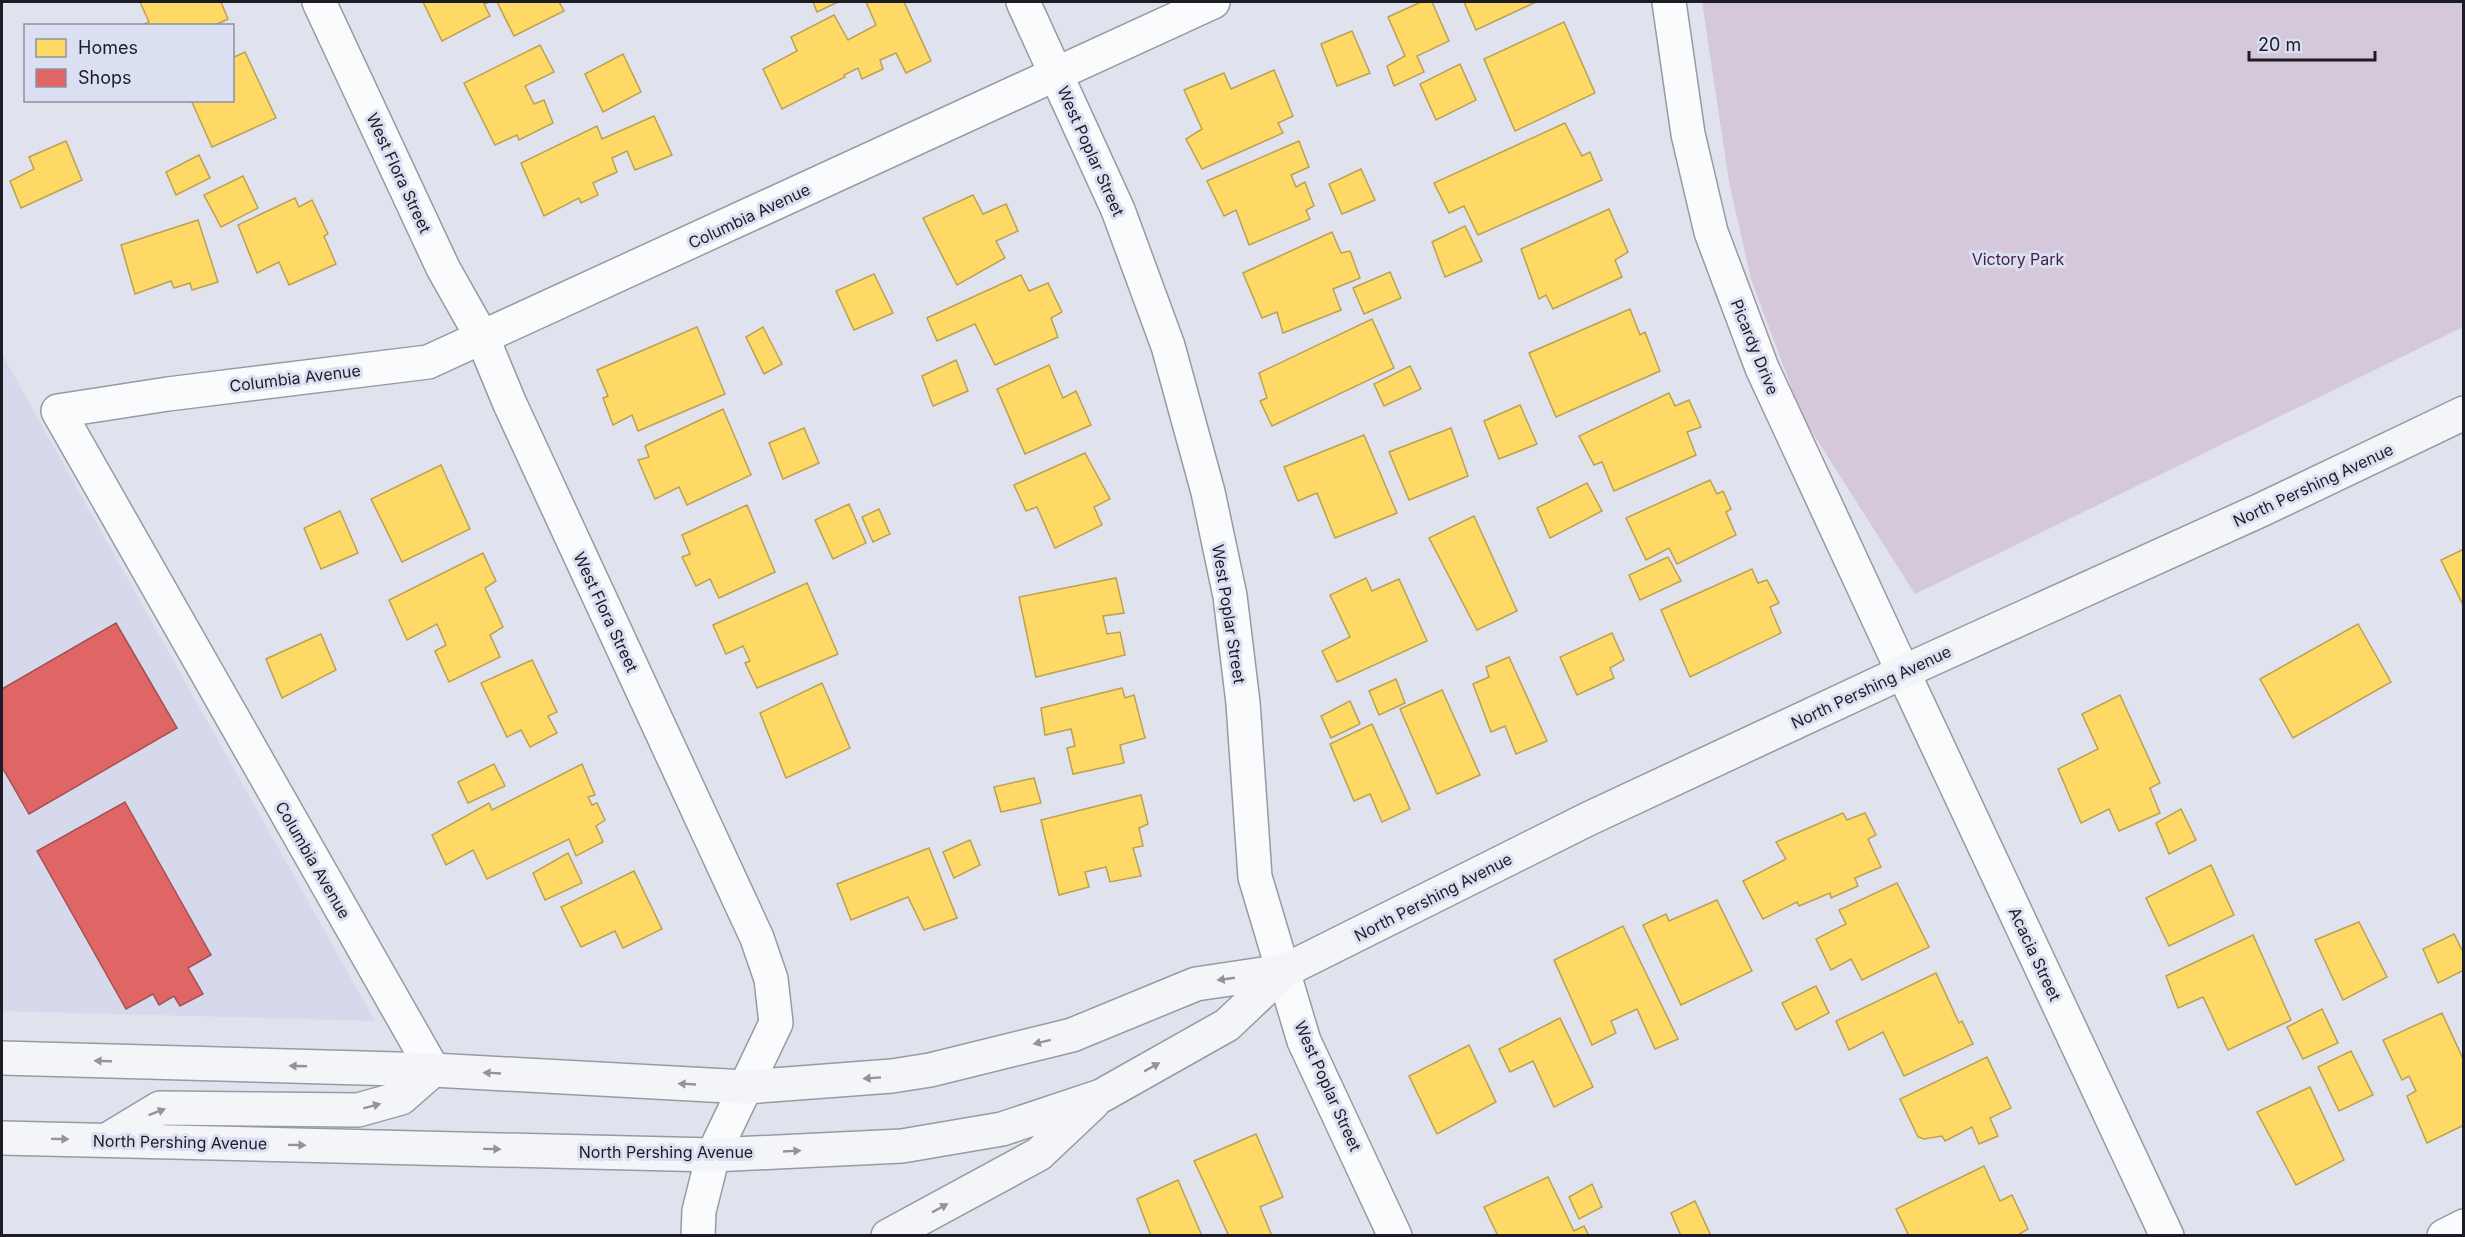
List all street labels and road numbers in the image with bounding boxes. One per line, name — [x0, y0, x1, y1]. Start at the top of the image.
street label: West Poplar Street — [1053, 83, 1129, 219]
street label: West Flora Street — [362, 110, 436, 236]
street label: Columbia Avenue — [685, 179, 813, 253]
street label: Picardy Drive — [1727, 296, 1783, 398]
street label: Columbia Avenue — [228, 360, 362, 396]
street label: North Pershing Avenue — [2230, 439, 2396, 531]
street label: West Poplar Street — [1208, 543, 1250, 685]
street label: West Flora Street — [569, 549, 643, 675]
street label: North Pershing Avenue — [1788, 641, 1954, 733]
street label: Columbia Avenue — [271, 798, 355, 922]
street label: North Pershing Avenue — [1351, 849, 1515, 945]
street label: Acacia Street — [2005, 904, 2065, 1004]
street label: West Poplar Street — [1290, 1018, 1366, 1154]
street label: North Pershing Avenue — [93, 1130, 267, 1154]
street label: North Pershing Avenue — [579, 1142, 753, 1162]

